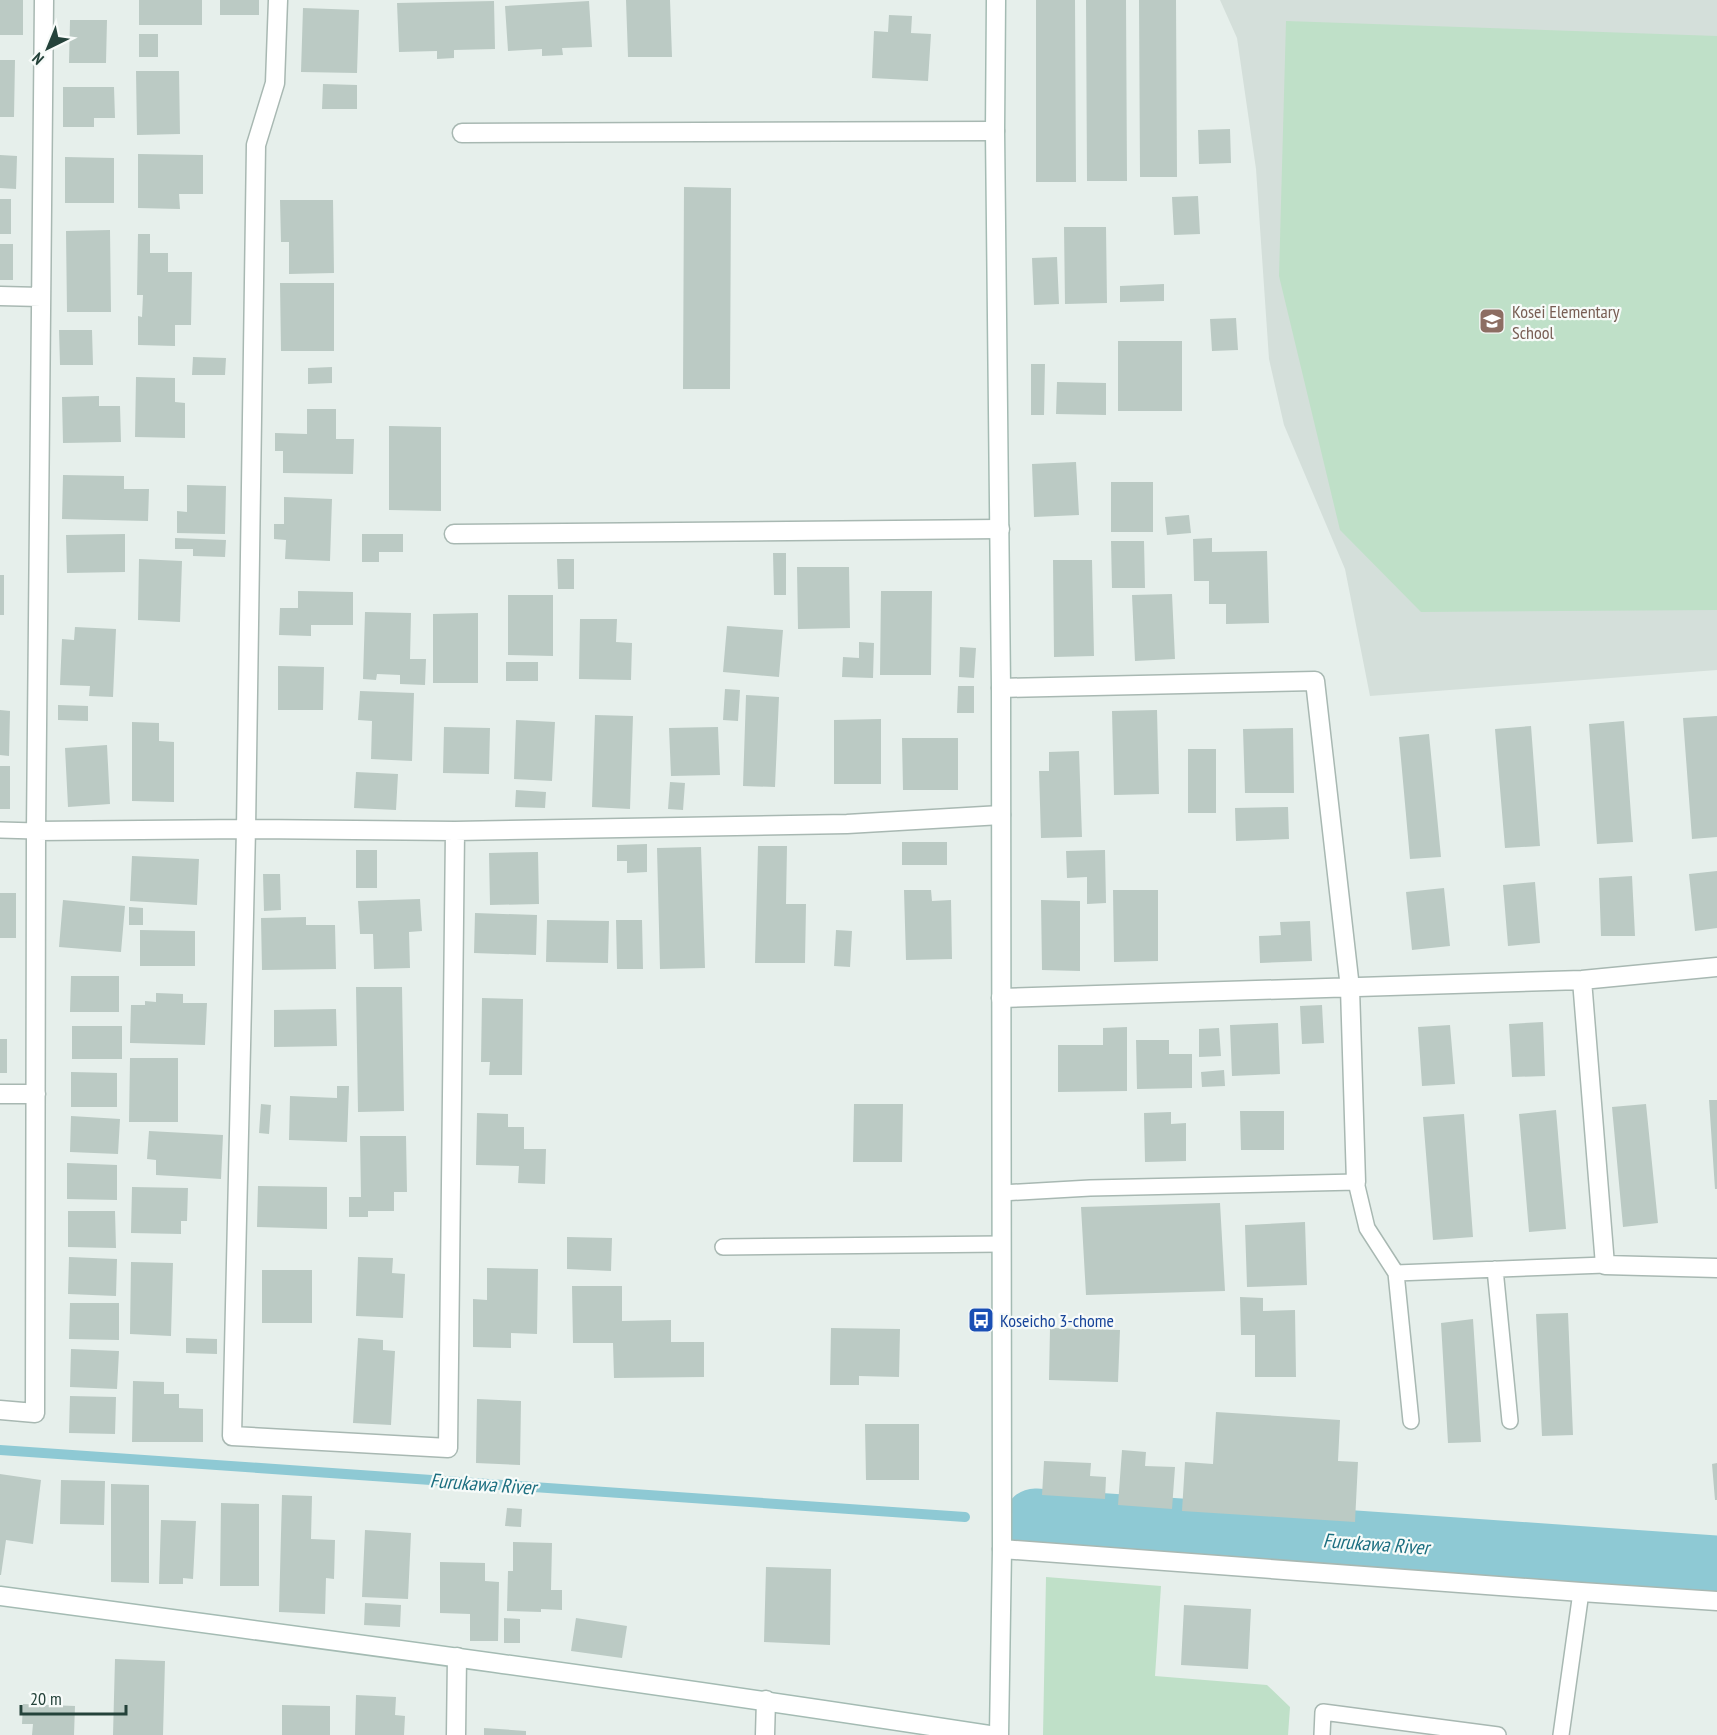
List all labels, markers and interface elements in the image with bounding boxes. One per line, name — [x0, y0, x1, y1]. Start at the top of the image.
north arrow — [18, 18, 78, 78]
text: N — [28, 49, 48, 69]
place label: Kosei Elementary School — [1512, 300, 1620, 344]
school or university icon: Kosei Elementary School — [1477, 306, 1507, 336]
bus stop icon: Koseicho 3-chome — [966, 1305, 996, 1335]
place label: Koseicho 3-chome — [1000, 1309, 1114, 1332]
water label: Furukawa River — [429, 1467, 539, 1501]
water label: Furukawa River — [1322, 1527, 1432, 1561]
scale bar — [21, 1678, 126, 1716]
text: 20 m — [30, 1687, 62, 1710]

